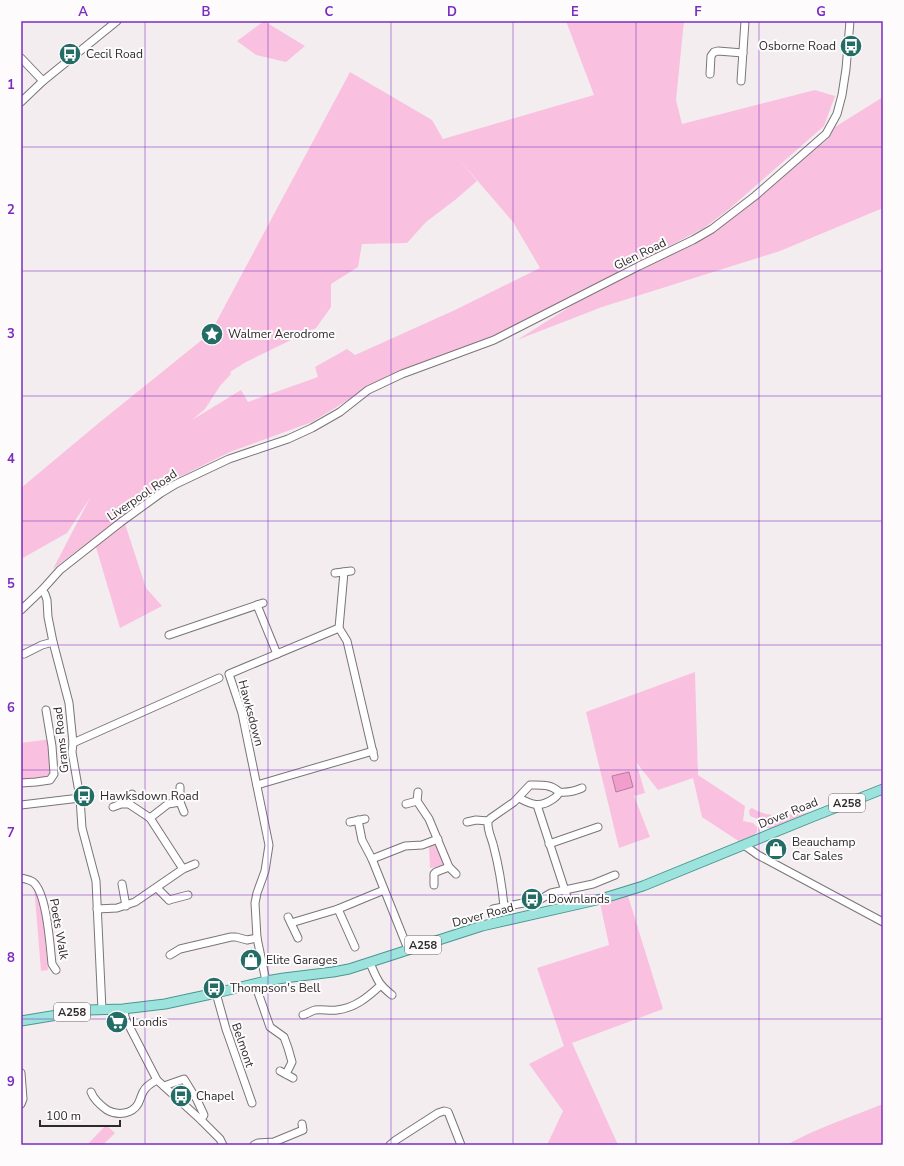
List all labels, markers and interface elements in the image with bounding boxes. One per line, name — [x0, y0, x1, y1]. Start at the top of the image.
text: A — [78, 3, 88, 21]
text: B — [202, 3, 211, 21]
text: C — [325, 3, 334, 21]
text: D — [447, 3, 457, 21]
text: E — [571, 3, 579, 21]
text: F — [694, 3, 702, 21]
text: G — [816, 3, 826, 21]
bus stop icon: Osborne Road — [838, 33, 864, 59]
place label: Osborne Road — [759, 38, 836, 54]
bus stop icon: Cecil Road — [57, 41, 83, 67]
place label: Cecil Road — [86, 46, 143, 62]
text: 1 — [7, 76, 15, 94]
text: 2 — [7, 201, 15, 219]
street label: Glen Road — [611, 234, 669, 274]
place icon: Walmer Aerodrome — [199, 321, 225, 347]
text: 3 — [7, 325, 15, 343]
place label: Walmer Aerodrome — [228, 326, 335, 342]
text: 4 — [7, 450, 15, 468]
street label: Liverpool Road — [104, 466, 180, 524]
text: 5 — [7, 575, 15, 593]
street label: Hawksdown — [235, 678, 267, 748]
text: 6 — [7, 699, 15, 717]
street label: Grams Road — [50, 706, 72, 774]
bus stop icon: Hawksdown Road — [71, 783, 97, 809]
place label: Hawksdown Road — [100, 788, 199, 804]
street label: Dover Road — [756, 794, 820, 832]
road number: A258 — [829, 794, 865, 812]
text: 7 — [7, 824, 15, 842]
place label: Beauchamp Car Sales — [792, 834, 856, 864]
shop icon: Beauchamp Car Sales — [763, 836, 789, 862]
bus stop icon: Downlands — [519, 886, 545, 912]
place label: Downlands — [548, 891, 610, 907]
street label: Poets Walk — [46, 897, 72, 962]
street label: Dover Road — [450, 899, 516, 931]
road number: A258 — [405, 936, 441, 954]
shop icon: Elite Garages — [238, 947, 264, 973]
text: 8 — [7, 949, 15, 967]
place label: Elite Garages — [266, 952, 338, 968]
bus stop icon: Thompson's Bell — [201, 975, 227, 1001]
place label: Thompson's Bell — [230, 980, 321, 996]
road number: A258 — [54, 1003, 90, 1021]
supermarket icon: Londis — [104, 1009, 130, 1035]
place label: Londis — [132, 1014, 168, 1030]
street label: Belmont — [228, 1021, 258, 1070]
text: 9 — [7, 1073, 15, 1091]
bus stop icon: Chapel — [168, 1083, 194, 1109]
place label: Chapel — [196, 1088, 235, 1104]
scale bar — [40, 1102, 120, 1128]
text: 100 m — [46, 1108, 81, 1124]

